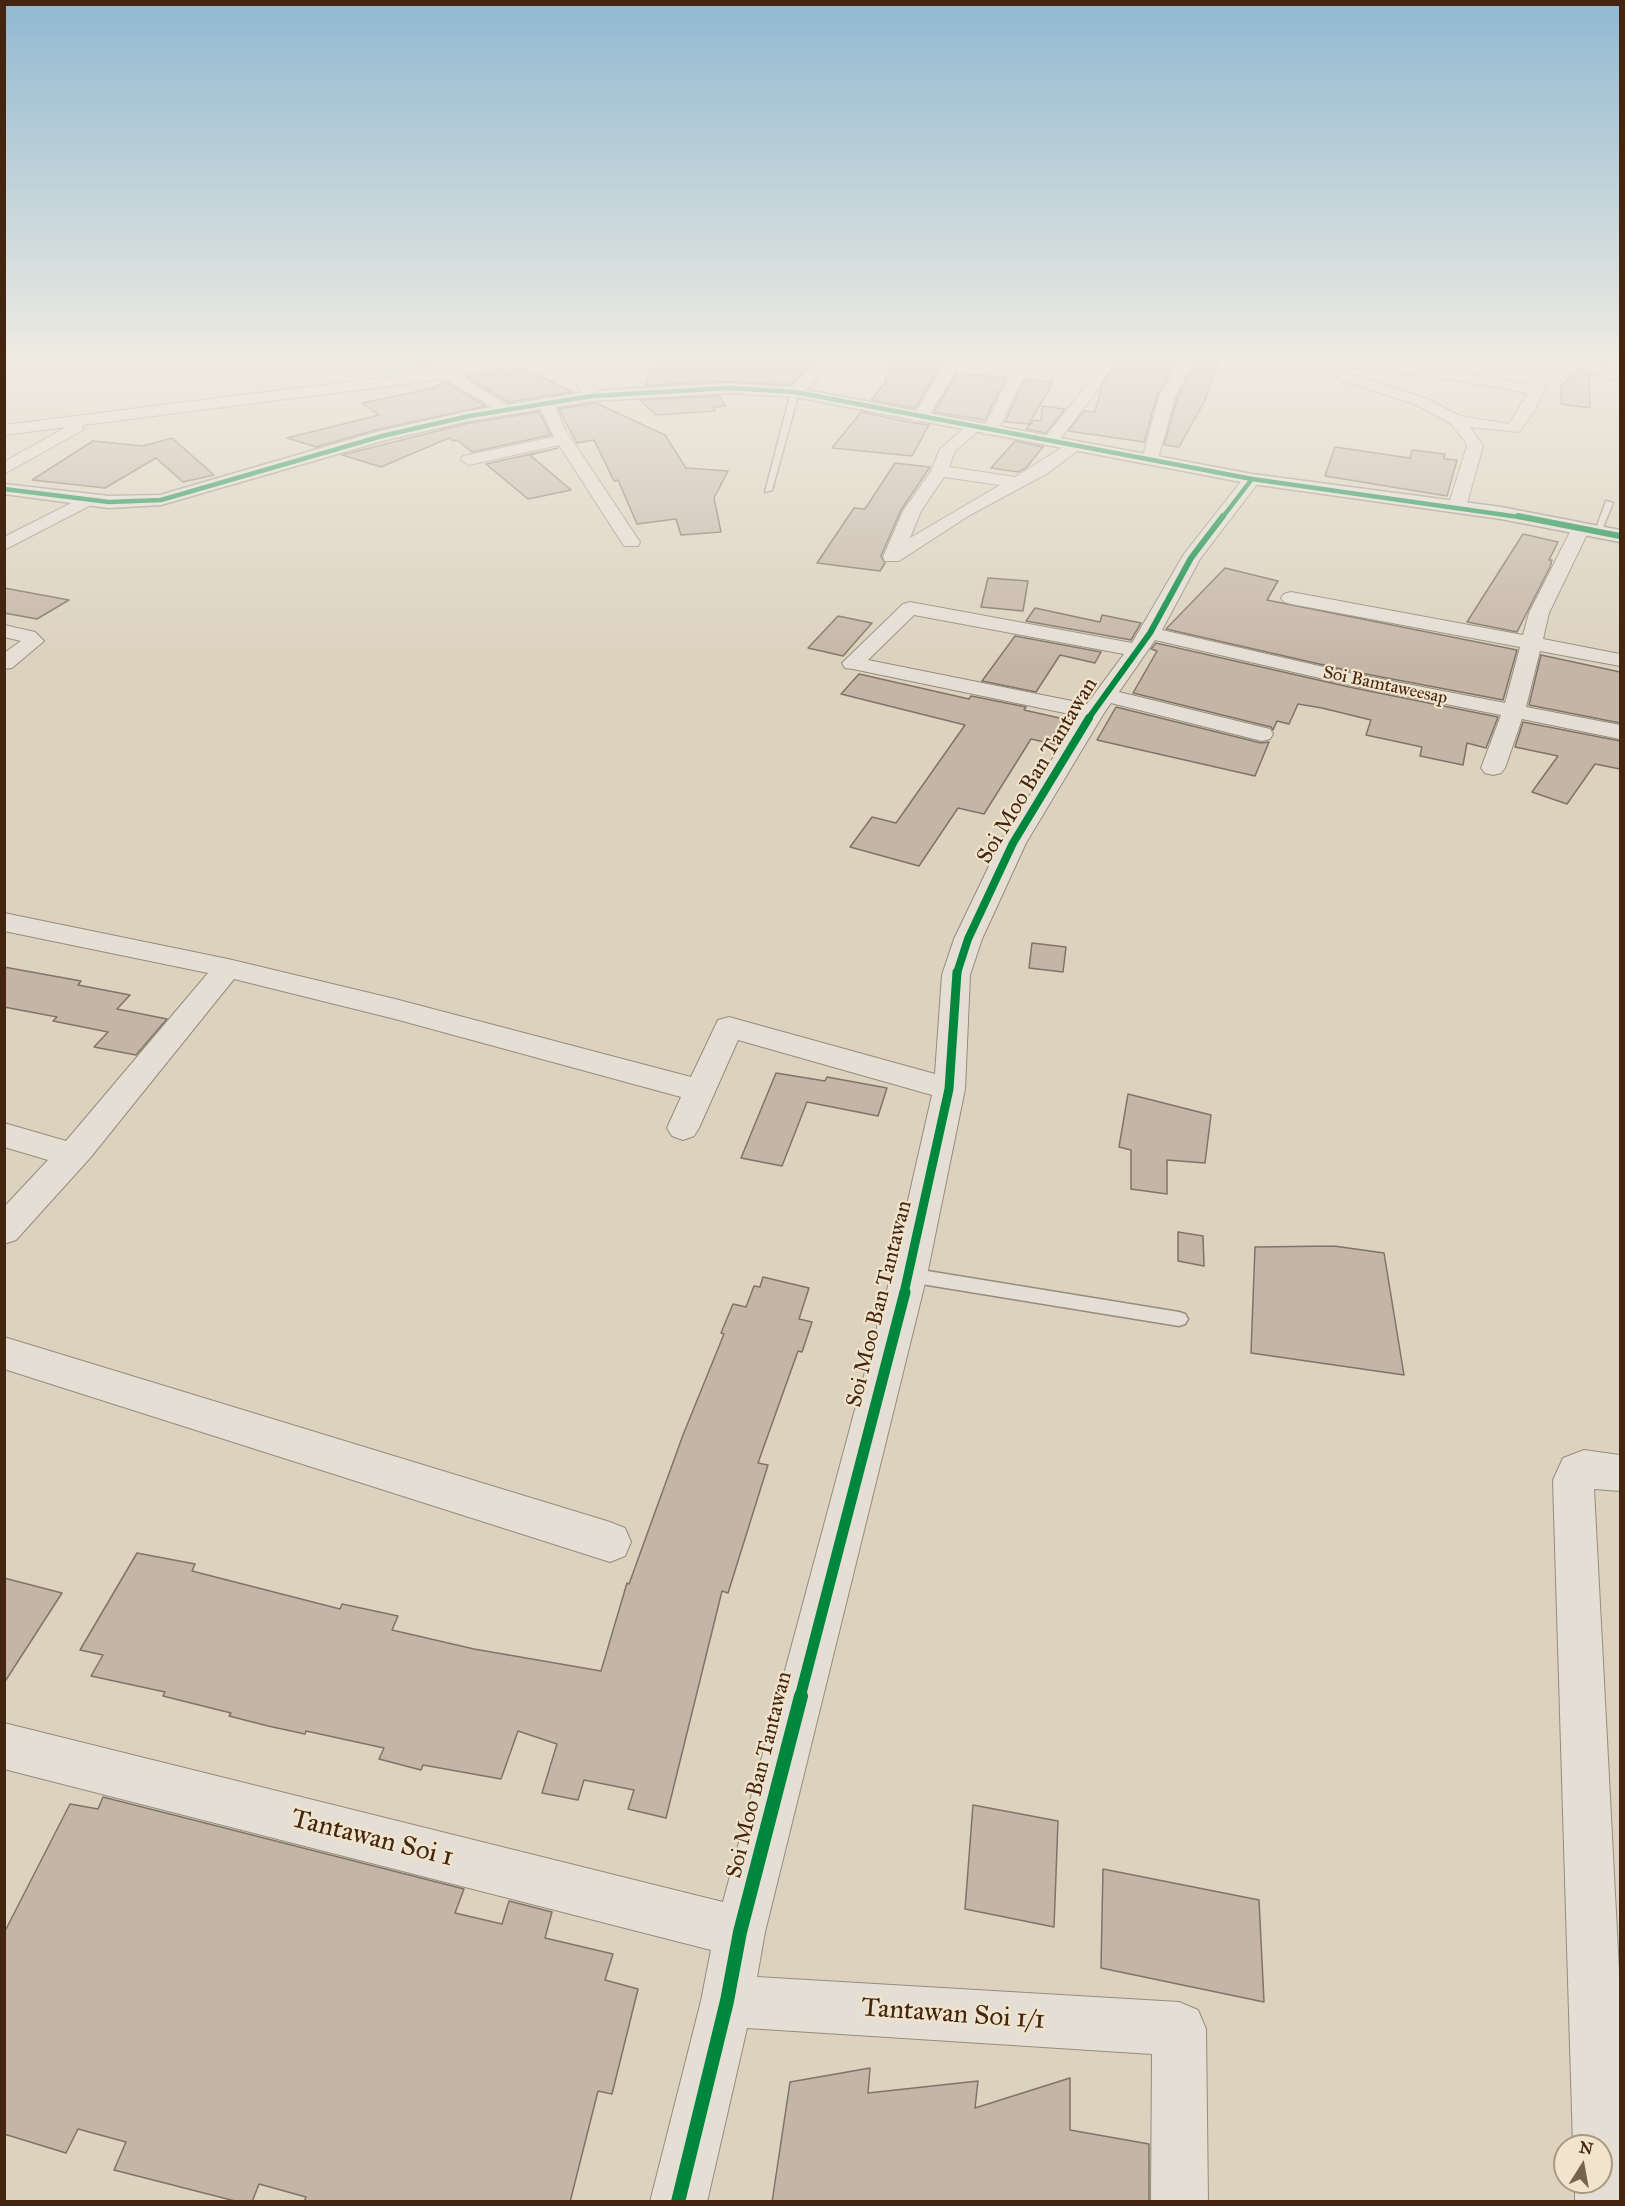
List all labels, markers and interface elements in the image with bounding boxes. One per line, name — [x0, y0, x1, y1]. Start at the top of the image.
street label: Soi Bamtaweesap — [1321, 662, 1449, 710]
street label: Soi Moo Ban Tantawan — [972, 673, 1104, 869]
street label: Soi Moo Ban Tantawan — [842, 1198, 918, 1410]
street label: Soi Moo Ban Tantawan — [722, 1669, 798, 1881]
street label: Tantawan Soi 1 — [287, 1803, 457, 1875]
street label: Tantawan Soi 1/1 — [860, 1992, 1046, 2038]
north arrow — [1553, 2134, 1613, 2194]
text: N — [1578, 2137, 1595, 2158]

